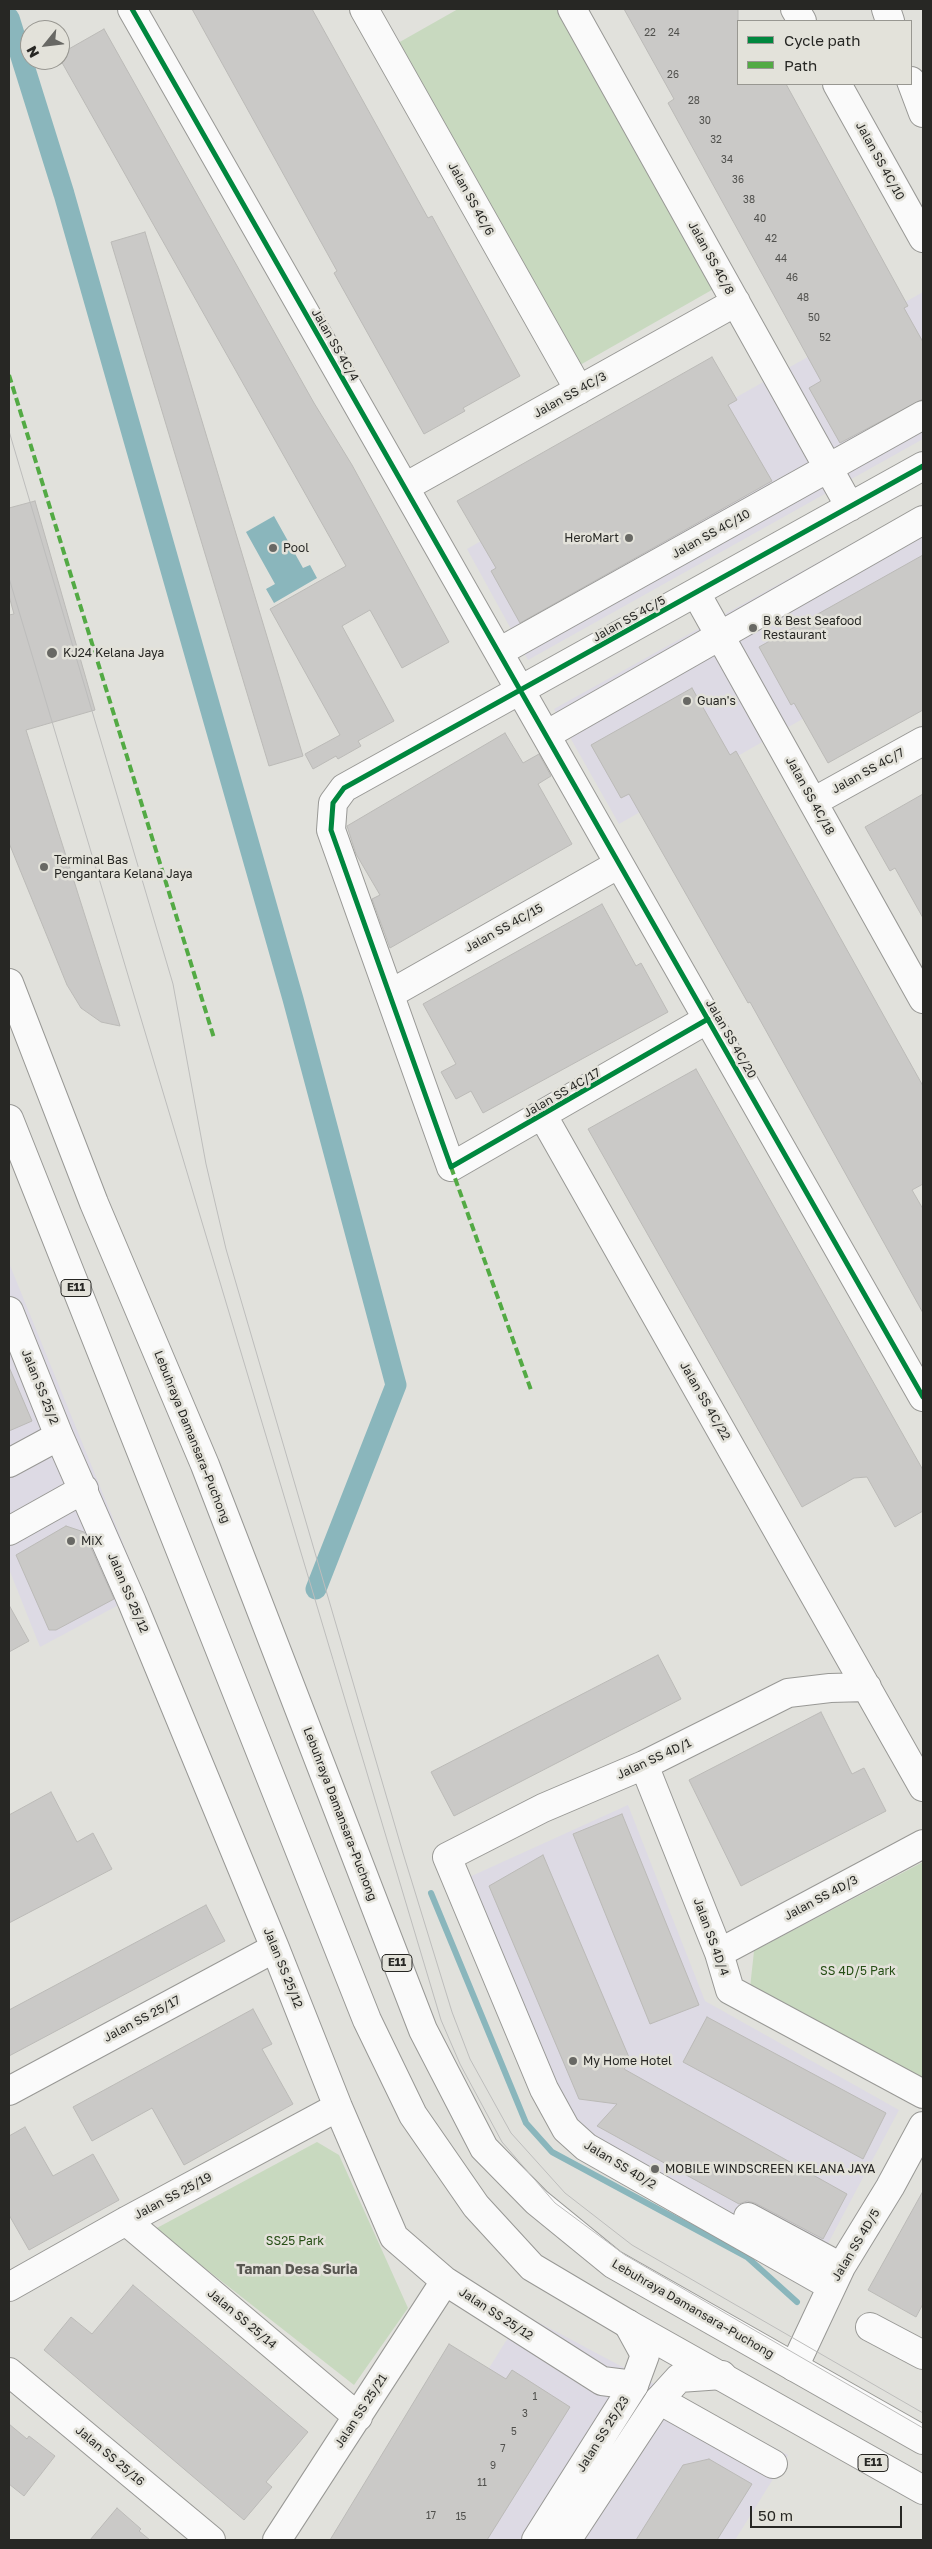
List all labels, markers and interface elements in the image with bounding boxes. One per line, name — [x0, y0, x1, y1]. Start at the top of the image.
north arrow — [20, 20, 70, 70]
legend — [737, 20, 912, 85]
house number: 22 — [644, 27, 656, 39]
house number: 24 — [668, 27, 680, 39]
text: Cycle path — [784, 31, 860, 49]
text: N — [22, 43, 42, 61]
text: Path — [784, 56, 817, 74]
house number: 26 — [667, 69, 679, 81]
house number: 28 — [688, 95, 700, 107]
house number: 30 — [699, 115, 711, 127]
street label: Jalan SS 4C/10 — [853, 119, 907, 203]
house number: 32 — [710, 134, 722, 146]
house number: 34 — [721, 154, 733, 166]
street label: Jalan SS 4C/6 — [445, 160, 497, 238]
house number: 36 — [732, 174, 744, 186]
house number: 38 — [743, 194, 755, 206]
house number: 40 — [754, 213, 766, 225]
street label: Jalan SS 4C/8 — [685, 219, 737, 297]
house number: 42 — [765, 233, 777, 245]
house number: 44 — [775, 253, 787, 265]
house number: 46 — [786, 272, 798, 284]
house number: 48 — [797, 292, 809, 304]
street label: Jalan SS 4C/4 — [308, 306, 362, 384]
house number: 50 — [808, 312, 820, 324]
house number: 52 — [819, 332, 831, 344]
street label: Jalan SS 4C/3 — [531, 369, 609, 421]
street label: Jalan SS 4C/10 — [669, 507, 753, 561]
place label: HeroMart — [564, 531, 619, 545]
marker: HeroMart — [623, 532, 635, 544]
place label: Pool — [283, 541, 309, 555]
marker: Pool — [267, 542, 279, 554]
street label: Jalan SS 4C/5 — [590, 593, 668, 645]
place label: B & Best Seafood Restaurant — [763, 614, 862, 642]
marker: B & Best Seafood Restaurant — [747, 622, 759, 634]
marker: KJ24 Kelana Jaya — [45, 646, 59, 660]
place label: KJ24 Kelana Jaya — [63, 646, 164, 660]
place label: Guan's — [697, 694, 736, 708]
marker: Guan's — [681, 695, 693, 707]
street label: Jalan SS 4C/7 — [829, 745, 907, 797]
street label: Jalan SS 4C/18 — [783, 754, 837, 838]
place label: Terminal Bas Pengantara Kelana Jaya — [54, 853, 193, 881]
marker: Terminal Bas Pengantara Kelana Jaya — [38, 861, 50, 873]
street label: Jalan SS 4C/15 — [463, 901, 545, 955]
street label: Jalan SS 4C/20 — [703, 997, 759, 1081]
street label: Jalan SS 4C/17 — [521, 1065, 603, 1121]
road number: E11 — [61, 1280, 91, 1296]
street label: Jalan SS 25/2 — [18, 1347, 62, 1427]
street label: Lebuhraya Damansara–Puchong — [151, 1349, 233, 1525]
street label: Jalan SS 4C/22 — [677, 1359, 733, 1443]
place label: MiX — [81, 1534, 102, 1548]
marker: MiX — [65, 1535, 77, 1547]
street label: Jalan SS 25/12 — [105, 1551, 151, 1635]
street label: Lebuhraya Damansara–Puchong — [300, 1725, 380, 1903]
street label: Jalan SS 4D/1 — [615, 1736, 693, 1782]
street label: Jalan SS 4D/3 — [782, 1873, 860, 1923]
street label: Jalan SS 4D/4 — [690, 1896, 732, 1978]
street label: Jalan SS 25/12 — [260, 1926, 306, 2010]
road number: E11 — [382, 1955, 412, 1972]
park label: SS 4D/5 Park — [820, 1964, 896, 1978]
street label: Jalan SS 25/17 — [101, 1993, 183, 2045]
place label: My Home Hotel — [583, 2054, 672, 2068]
marker: My Home Hotel — [567, 2055, 579, 2067]
street label: Jalan SS 4D/2 — [581, 2138, 659, 2192]
place label: MOBILE WINDSCREEN KELANA JAYA — [665, 2162, 875, 2176]
marker: MOBILE WINDSCREEN KELANA JAYA — [649, 2163, 661, 2175]
street label: Jalan SS 25/19 — [132, 2170, 214, 2222]
street label: Jalan SS 4D/5 — [829, 2206, 883, 2284]
park label: SS25 Park — [266, 2234, 324, 2248]
street label: Lebuhraya Damansara–Puchong — [609, 2257, 777, 2361]
district label: Taman Desa Suria — [236, 2262, 358, 2278]
street label: Jalan SS 25/12 — [456, 2285, 536, 2343]
street label: Jalan SS 25/14 — [205, 2286, 279, 2352]
street label: Jalan SS 25/21 — [332, 2371, 390, 2451]
house number: 1 — [533, 2391, 537, 2403]
street label: Jalan SS 25/23 — [574, 2394, 632, 2474]
house number: 3 — [522, 2408, 528, 2420]
street label: Jalan SS 25/16 — [73, 2423, 147, 2489]
house number: 5 — [511, 2426, 517, 2438]
house number: 7 — [500, 2443, 506, 2455]
road number: E11 — [858, 2454, 888, 2472]
house number: 9 — [490, 2460, 496, 2472]
house number: 11 — [477, 2477, 487, 2489]
scale bar — [752, 2496, 904, 2528]
text: 50 m — [758, 2506, 793, 2524]
house number: 17 — [426, 2510, 436, 2522]
house number: 15 — [456, 2511, 466, 2523]

